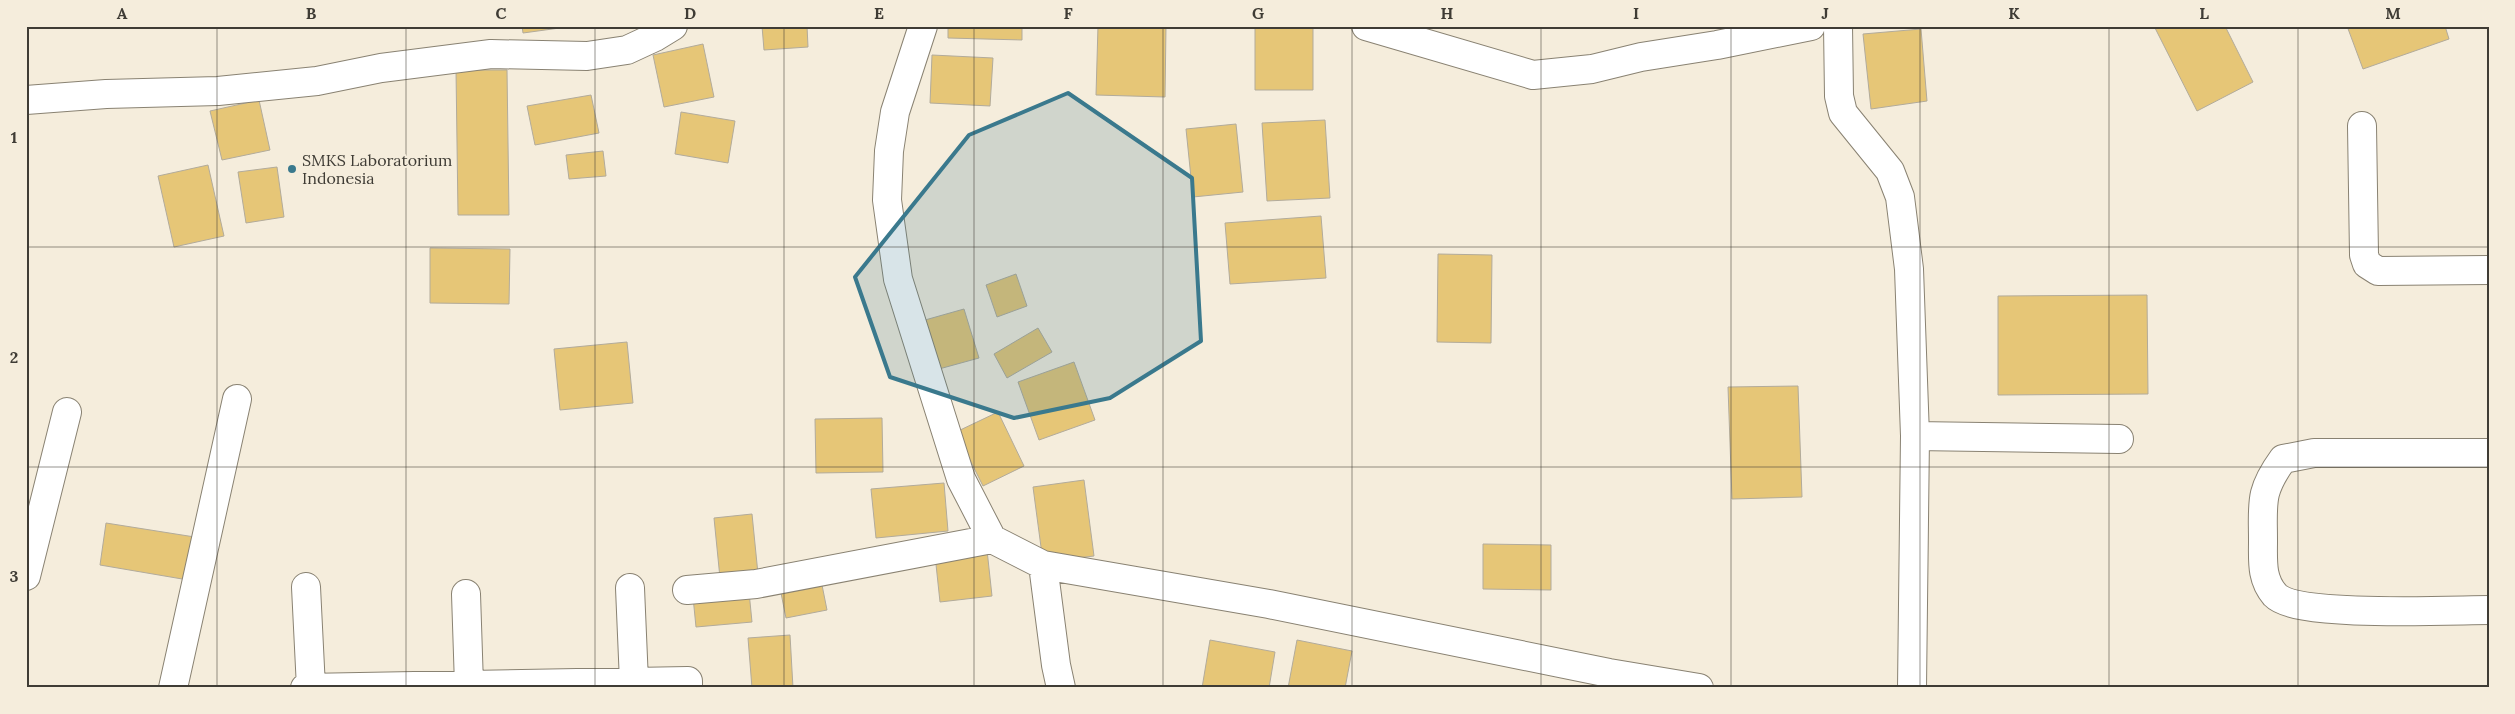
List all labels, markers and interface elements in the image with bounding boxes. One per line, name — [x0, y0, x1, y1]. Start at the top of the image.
text: A — [117, 3, 128, 23]
text: B — [306, 3, 317, 23]
text: C — [495, 3, 507, 23]
text: D — [684, 3, 696, 23]
text: E — [874, 3, 884, 23]
text: F — [1063, 3, 1073, 23]
text: G — [1252, 3, 1264, 23]
text: H — [1441, 3, 1454, 23]
text: I — [1633, 3, 1639, 23]
text: J — [1821, 3, 1829, 23]
text: K — [2008, 3, 2020, 23]
text: L — [2199, 3, 2209, 23]
text: M — [2385, 3, 2401, 23]
text: 1 — [11, 127, 17, 147]
place label: SMKS Laboratorium Indonesia — [302, 150, 452, 188]
marker: SMKS Laboratorium Indonesia — [286, 163, 298, 175]
text: 2 — [10, 347, 18, 367]
text: 3 — [10, 566, 19, 586]

